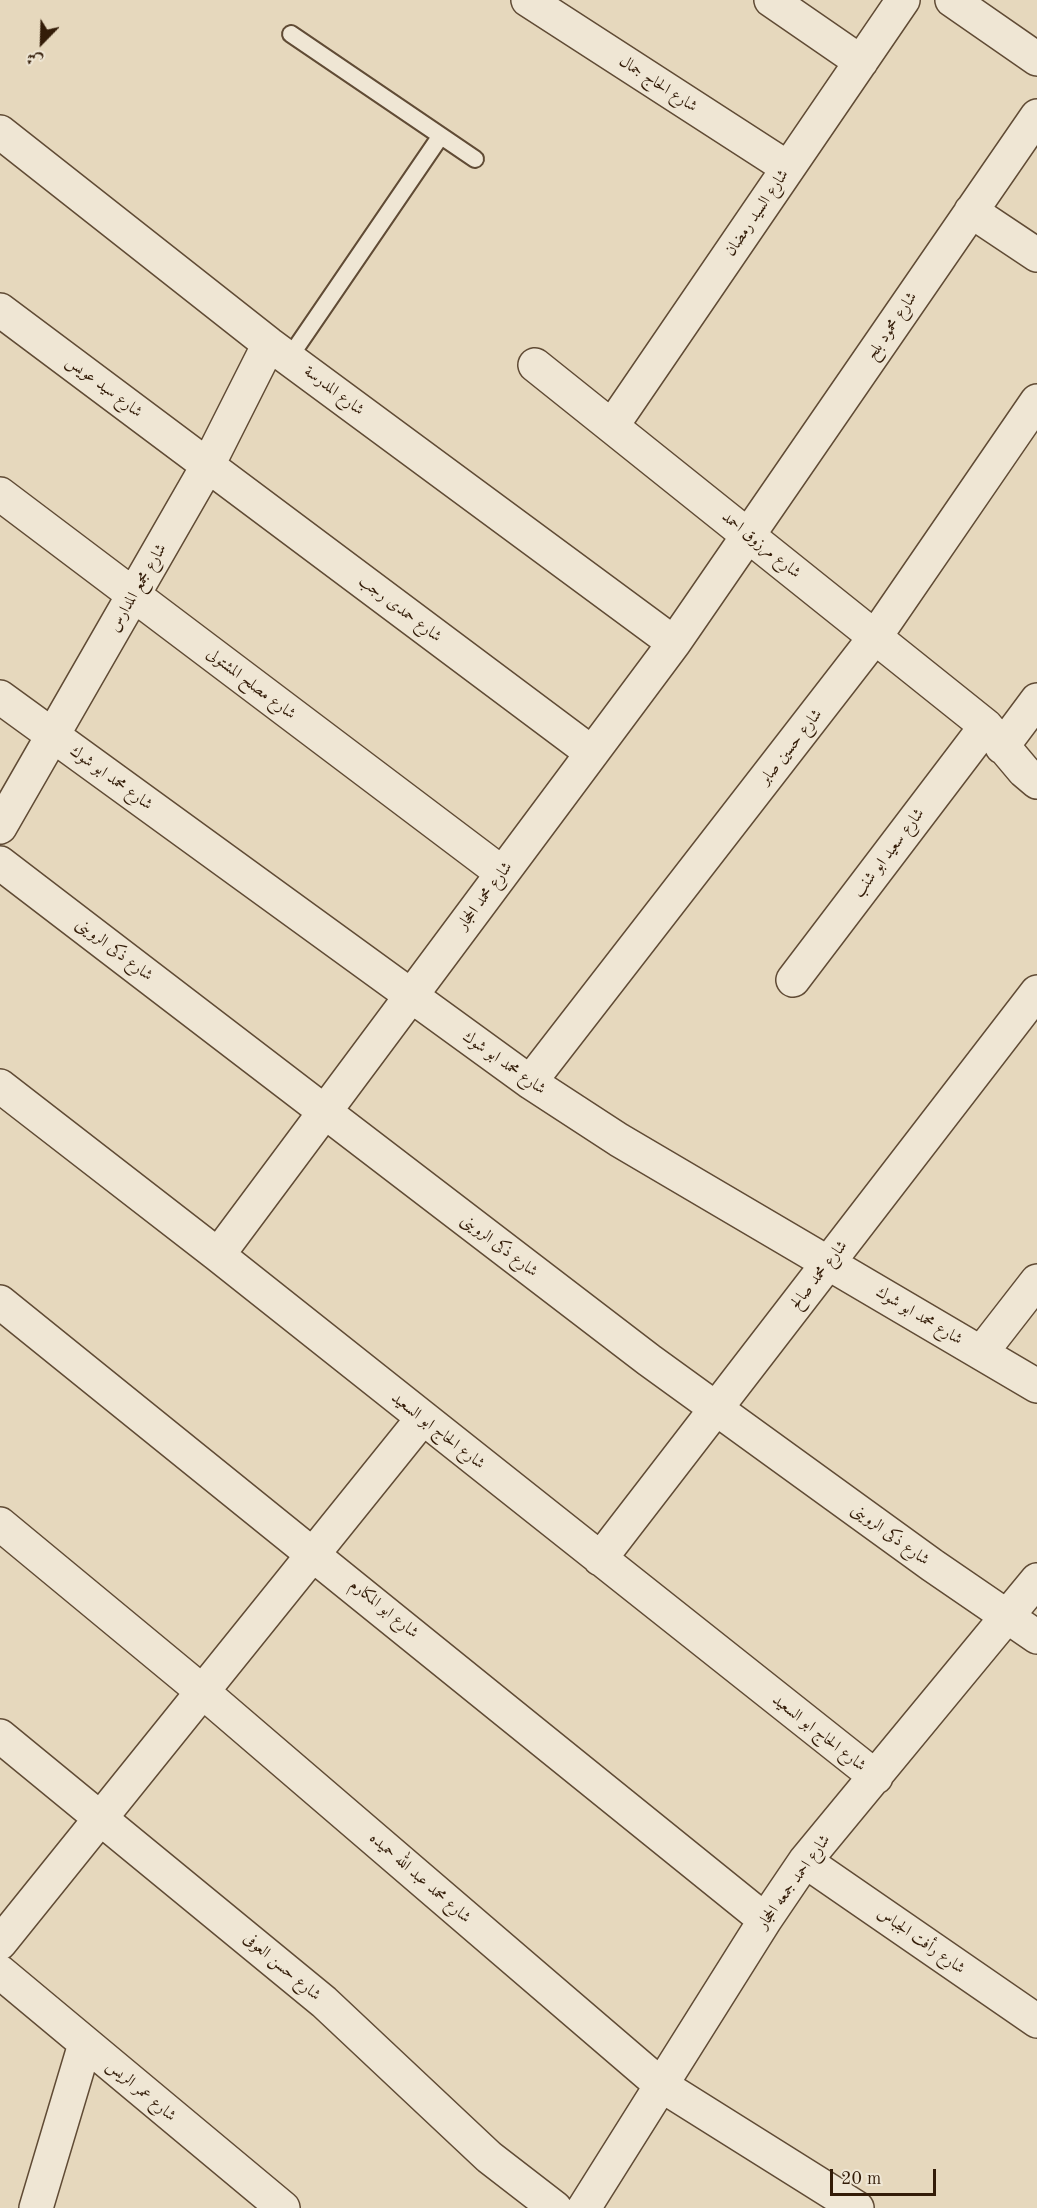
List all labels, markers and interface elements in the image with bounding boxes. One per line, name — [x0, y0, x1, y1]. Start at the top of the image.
north arrow — [12, 12, 72, 72]
text: ش — [25, 48, 45, 69]
street label: شارع الحاج جمال — [615, 52, 701, 116]
street label: شارع السيد رمضان — [721, 166, 793, 260]
street label: شارع محمود بلح — [862, 288, 922, 364]
street label: شارع سيد عويس — [62, 352, 146, 422]
street label: شارع المدرسة — [300, 362, 368, 420]
street label: شارع مرزوق احمد — [718, 507, 804, 583]
street label: شارع مجمع المدارس — [105, 540, 171, 636]
street label: شارع حمدى رجب — [355, 571, 445, 647]
street label: شارع مصلح المشتولى — [202, 644, 300, 724]
street label: شارع حسين صابر — [755, 705, 827, 789]
street label: شارع محمد ابو شوك — [66, 742, 156, 814]
street label: شارع سعيد ابو شنب — [849, 805, 929, 901]
street label: شارع محمد الحجار — [453, 858, 517, 934]
street label: شارع ذكى الروينى — [71, 915, 157, 985]
street label: شارع محمد ابو شوك — [459, 1027, 549, 1099]
street label: شارع ذكى الروينى — [456, 1211, 542, 1281]
street label: شارع محمد صالح — [786, 1237, 852, 1313]
street label: شارع محمد ابو شوك — [872, 1283, 966, 1349]
street label: شارع الحاج ابو السعيد — [387, 1388, 489, 1474]
street label: شارع ذكى الروينى — [847, 1500, 933, 1570]
street label: شارع ابو المكارم — [346, 1575, 422, 1643]
street label: شارع الحاج ابو السعيد — [768, 1690, 870, 1776]
street label: شارع محمد عبد الله حميده — [365, 1829, 475, 1927]
street label: شارع احمد جمعه الحجار — [753, 1831, 835, 1933]
street label: شارع رأفت الجباس — [873, 1904, 969, 1978]
street label: شارع حسن العوفى — [239, 1929, 325, 2005]
street label: شارع عمر الريس — [102, 2056, 180, 2126]
scale bar — [833, 2157, 940, 2195]
text: 20 m — [841, 2170, 881, 2188]

